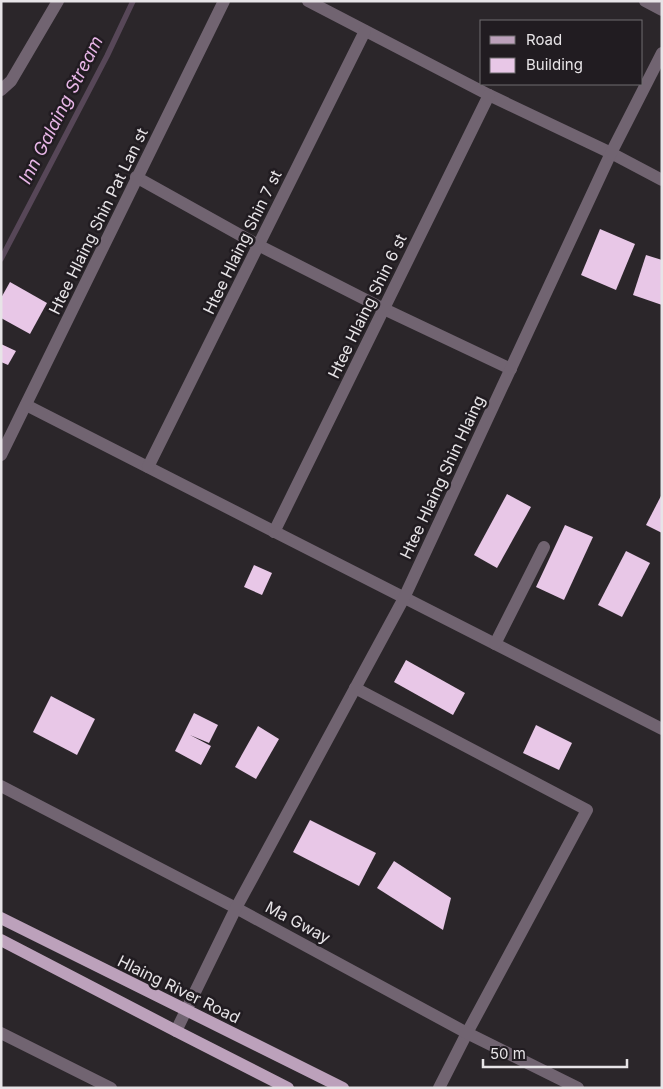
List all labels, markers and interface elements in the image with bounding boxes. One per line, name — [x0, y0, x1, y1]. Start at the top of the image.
legend — [480, 20, 643, 85]
text: Road — [526, 30, 562, 49]
water label: Inn Galaing Stream — [14, 32, 107, 187]
text: Building — [526, 55, 583, 74]
street label: Htee Hlaing Shin Pat Lan st — [44, 125, 152, 317]
street label: Htee Hlaing Shin 7 st — [198, 167, 286, 317]
street label: Htee Hlaing Shin 6 st — [323, 230, 411, 382]
street label: Htee Hlaing Shin Hlaing — [395, 392, 489, 562]
street label: Ma Gway — [262, 897, 334, 947]
street label: Hlaing River Road — [115, 951, 243, 1027]
scale bar — [483, 1036, 627, 1068]
text: 50 m — [490, 1044, 526, 1063]

